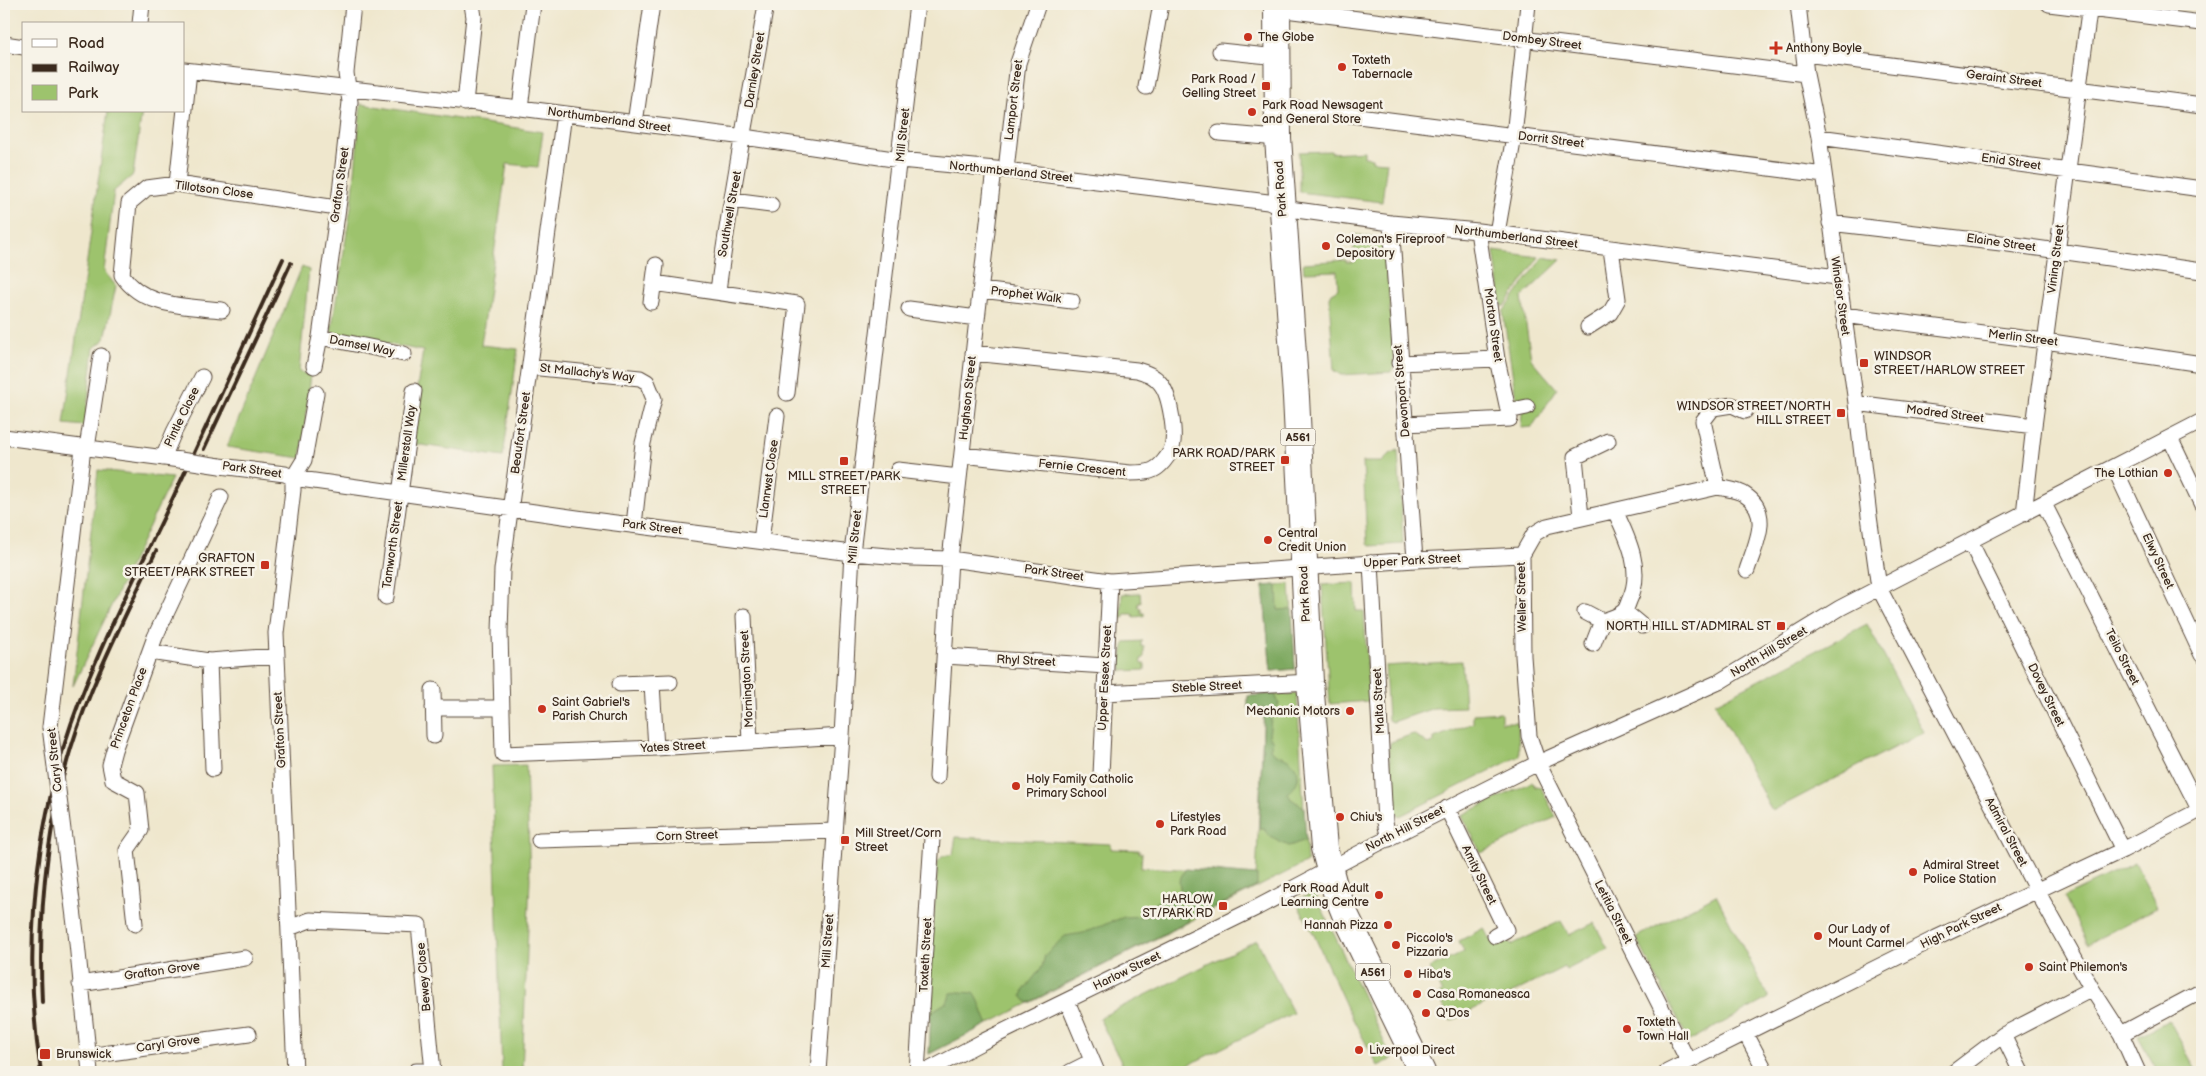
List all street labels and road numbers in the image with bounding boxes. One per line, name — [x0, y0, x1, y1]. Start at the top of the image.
street label: Dombey Street — [1501, 29, 1583, 53]
street label: Darnley Street — [742, 31, 768, 109]
street label: Lamport Street — [1002, 59, 1026, 141]
street label: Geraint Street — [1965, 67, 2043, 91]
street label: Northumberland Street — [546, 104, 672, 136]
street label: Mill Street — [893, 107, 913, 163]
street label: Dorrit Street — [1517, 129, 1585, 152]
street label: Grafton Street — [327, 146, 353, 224]
street label: Enid Street — [1980, 150, 2042, 174]
street label: Northumberland Street — [948, 158, 1074, 186]
street label: Park Road — [1272, 160, 1290, 218]
street label: Southwell Street — [715, 169, 745, 258]
street label: Tillotson Close — [174, 178, 254, 202]
street label: Northumberland Street — [1453, 222, 1579, 252]
street label: Vining Street — [2044, 223, 2068, 294]
street label: Elaine Street — [1965, 231, 2037, 255]
street label: Windsor Street — [1827, 255, 1853, 337]
street label: Prophet Walk — [990, 283, 1062, 307]
street label: Morton Street — [1480, 287, 1506, 363]
street label: Merlin Street — [1987, 326, 2059, 350]
street label: Damsel Way — [328, 332, 397, 360]
street label: Devonport Street — [1390, 344, 1414, 438]
street label: Hughson Street — [956, 355, 980, 441]
street label: St Mallachy's Way — [539, 361, 636, 385]
street label: Pintle Close — [161, 385, 203, 449]
street label: Beaufort Street — [508, 391, 534, 475]
street label: Modred Street — [1905, 402, 1985, 426]
street label: Millerstoll Way — [394, 403, 420, 482]
road number: A561 — [1280, 428, 1316, 446]
street label: Llanrwst Close — [756, 439, 782, 519]
street label: Fernie Crescent — [1038, 456, 1127, 480]
street label: Park Street — [221, 458, 283, 482]
street label: Tamworth Street — [379, 500, 407, 590]
street label: Mill Street — [845, 509, 865, 565]
street label: Park Street — [621, 516, 683, 538]
street label: Elwy Street — [2139, 531, 2178, 591]
street label: Upper Park Street — [1363, 551, 1461, 571]
street label: Park Street — [1023, 561, 1085, 585]
street label: Weller Street — [1514, 562, 1530, 632]
street label: Park Road — [1296, 565, 1314, 623]
street label: North Hill Street — [1728, 623, 1810, 681]
street label: Upper Essex Street — [1095, 625, 1115, 731]
street label: Teilo Street — [2101, 626, 2143, 688]
street label: Mornington Street — [737, 630, 757, 728]
street label: Rhyl Street — [996, 652, 1056, 670]
street label: Dovey Street — [2024, 661, 2068, 729]
street label: Princeton Place — [107, 665, 151, 751]
street label: Malta Street — [1370, 667, 1388, 734]
street label: Steble Street — [1172, 678, 1243, 696]
street label: Grafton Street — [270, 691, 289, 769]
street label: Caryl Street — [44, 727, 66, 793]
street label: Yates Street — [639, 738, 706, 756]
street label: Admiral Street — [1981, 795, 2031, 869]
street label: North Hill Street — [1363, 802, 1447, 855]
street label: Corn Street — [656, 827, 719, 845]
street label: Amity Street — [1458, 843, 1500, 907]
street label: Letitia Street — [1591, 878, 1636, 947]
street label: High Park Street — [1918, 900, 2004, 952]
street label: Mill Street — [819, 913, 837, 969]
street label: Toxteth Street — [917, 917, 935, 993]
street label: Bewey Close — [414, 942, 434, 1012]
street label: Harlow Street — [1091, 948, 1163, 994]
street label: Grafton Grove — [123, 958, 201, 984]
road number: A561 — [1356, 964, 1390, 980]
street label: Caryl Grove — [135, 1032, 201, 1056]

